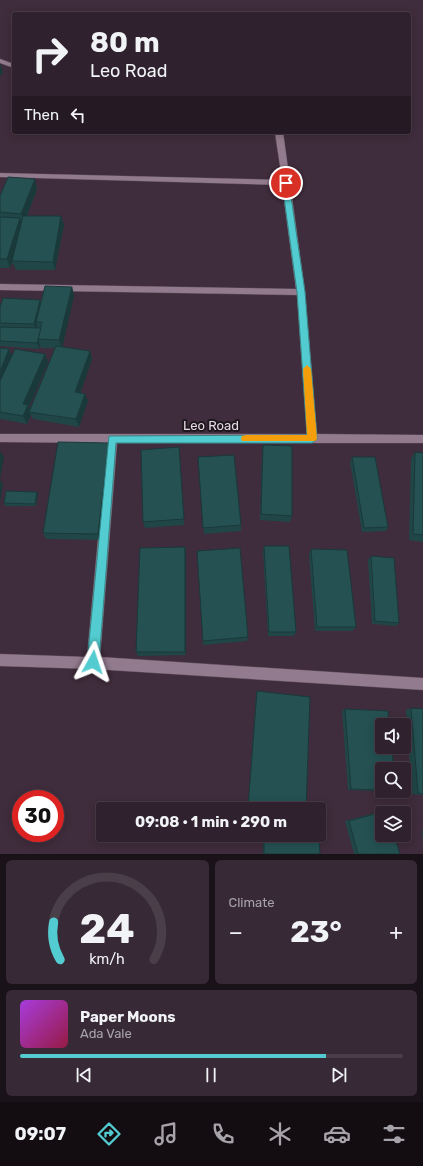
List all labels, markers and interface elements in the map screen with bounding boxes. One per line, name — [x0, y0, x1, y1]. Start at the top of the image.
text: 80 m — [90, 26, 160, 59]
icon: right — [24, 28, 76, 80]
text: Leo Road — [90, 60, 167, 82]
icon: left — [67, 104, 89, 126]
text: Then — [24, 106, 59, 124]
pin — [269, 166, 303, 200]
icon: arrive — [275, 172, 297, 194]
street label: Leo Road — [183, 418, 239, 433]
position arrow — [72, 641, 114, 683]
map controls — [375, 718, 411, 842]
button: sound — [375, 718, 411, 754]
button: search — [375, 762, 411, 798]
speed limit sign: 30 — [12, 790, 64, 842]
button: layers — [375, 806, 411, 842]
text: 09:08 · 1 min · 290 m — [135, 813, 287, 831]
text: Climate — [229, 895, 275, 910]
text: 24 — [80, 904, 135, 953]
text: 23° — [290, 914, 342, 950]
text: − — [229, 919, 243, 946]
text: + — [389, 919, 403, 946]
text: km/h — [89, 951, 125, 968]
text: Paper Moons — [80, 1008, 176, 1026]
text: Ada Vale — [80, 1026, 132, 1041]
icon: previous — [73, 1064, 95, 1086]
icon: pause — [200, 1064, 222, 1086]
icon: next — [328, 1064, 350, 1086]
icon: directions — [95, 1120, 123, 1148]
icon: music — [152, 1120, 180, 1148]
icon: phone — [209, 1120, 237, 1148]
icon: climate — [266, 1120, 294, 1148]
icon: car — [323, 1120, 351, 1148]
icon: filters — [380, 1120, 408, 1148]
text: 09:07 — [15, 1123, 66, 1145]

